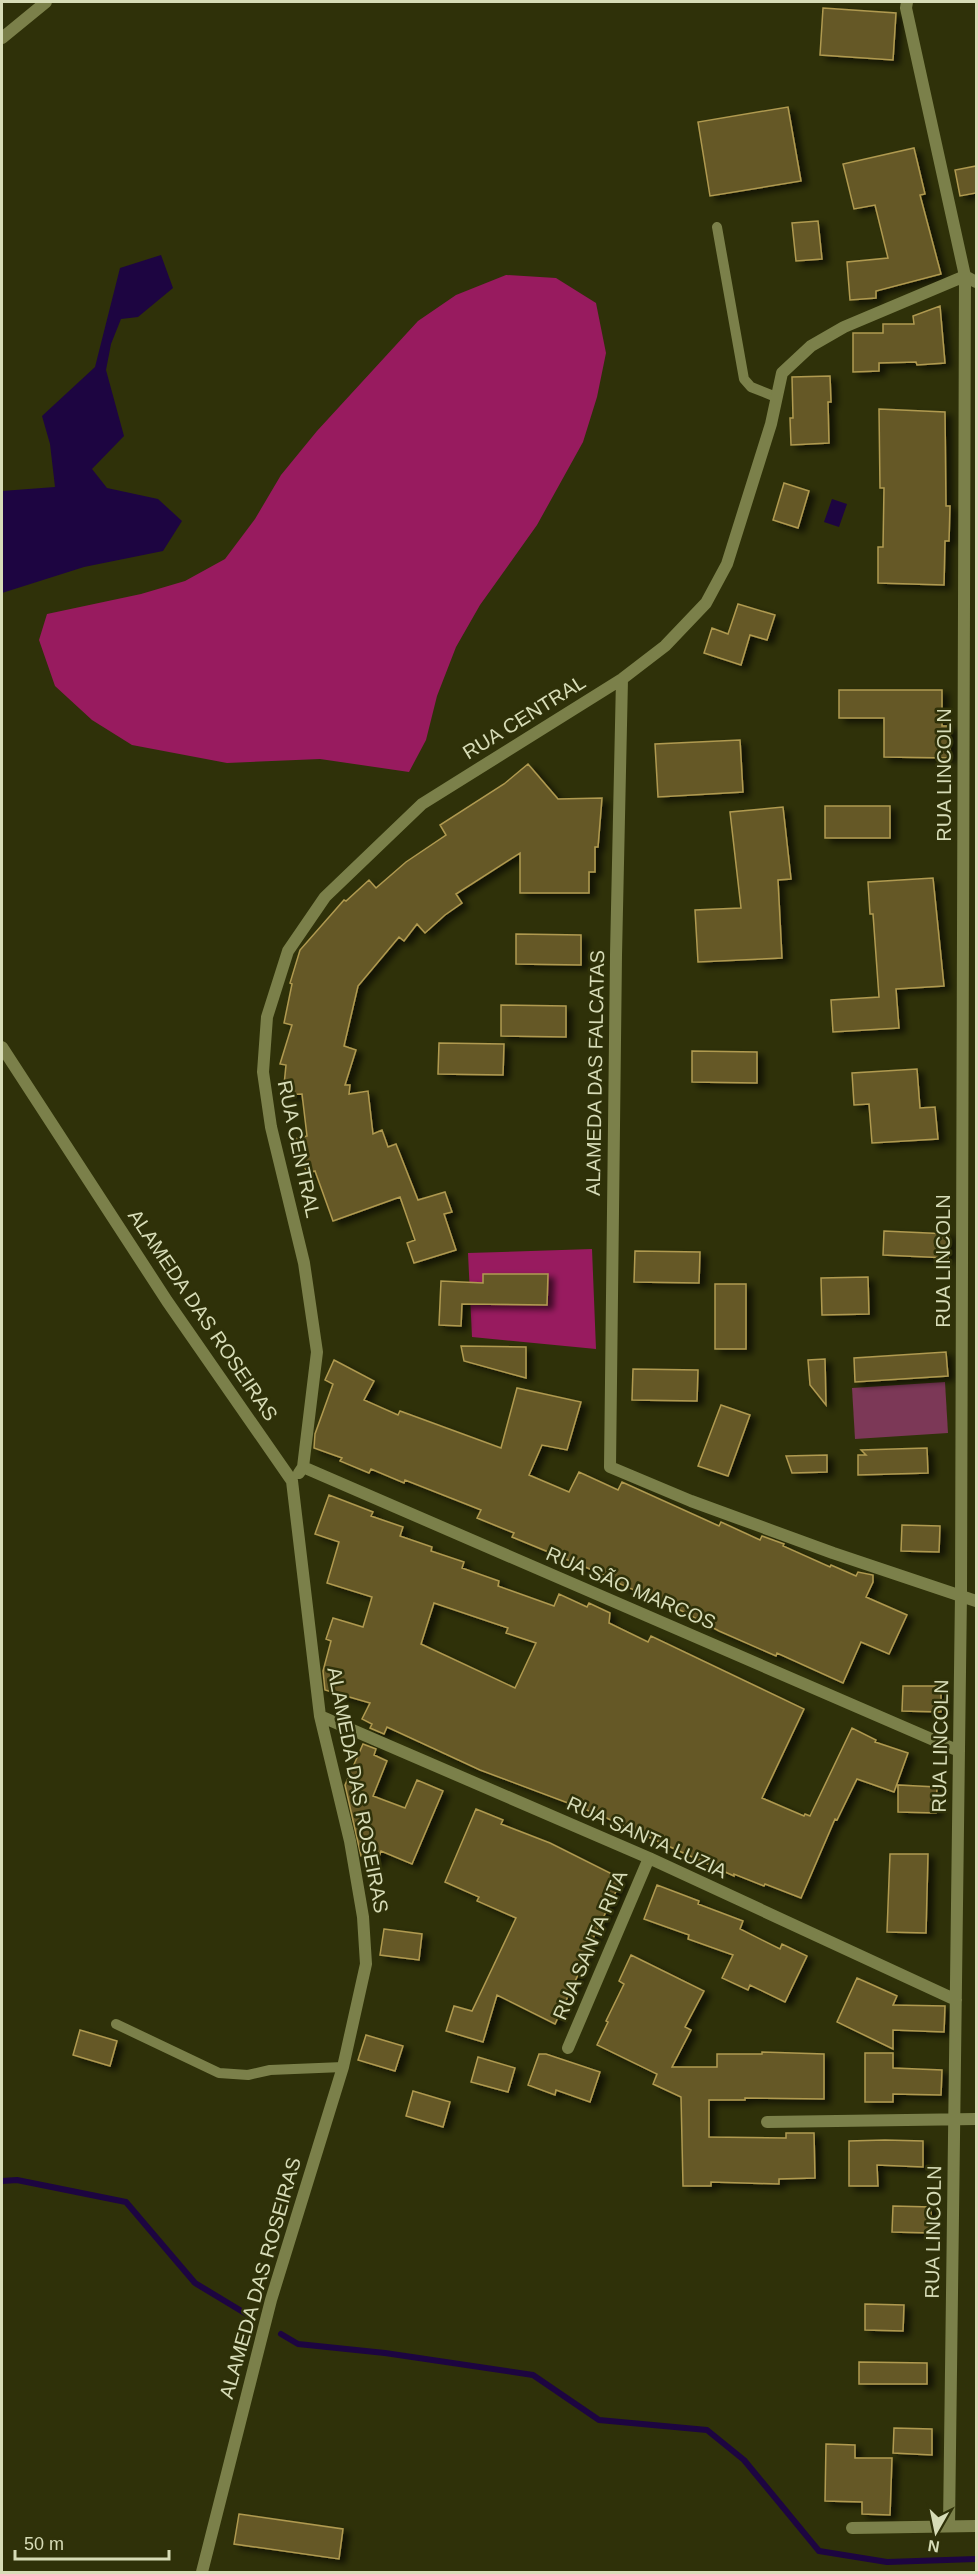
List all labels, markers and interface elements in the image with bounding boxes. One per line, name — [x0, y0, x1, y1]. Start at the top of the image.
street label: RUA CENTRAL — [459, 671, 589, 763]
street label: RUA LINCOLN — [933, 708, 955, 842]
street label: ALAMEDA DAS FALCATAS — [582, 950, 608, 1196]
street label: RUA CENTRAL — [274, 1078, 324, 1220]
street label: RUA LINCOLN — [932, 1194, 954, 1328]
street label: ALAMEDA DAS ROSEIRAS — [124, 1205, 282, 1425]
street label: RUA SÃO MARCOS — [543, 1541, 720, 1634]
street label: ALAMEDA DAS ROSEIRAS — [323, 1665, 393, 1915]
street label: RUA LINCOLN — [928, 1679, 952, 1813]
street label: RUA SANTA LUZIA — [563, 1792, 731, 1883]
street label: RUA SANTA RITA — [549, 1866, 632, 2023]
street label: ALAMEDA DAS ROSEIRAS — [215, 2155, 305, 2401]
street label: RUA LINCOLN — [921, 2165, 945, 2299]
north arrow — [906, 2502, 966, 2562]
scale bar — [15, 2523, 170, 2561]
text: 50 m — [24, 2534, 64, 2554]
text: N — [927, 2537, 941, 2556]

